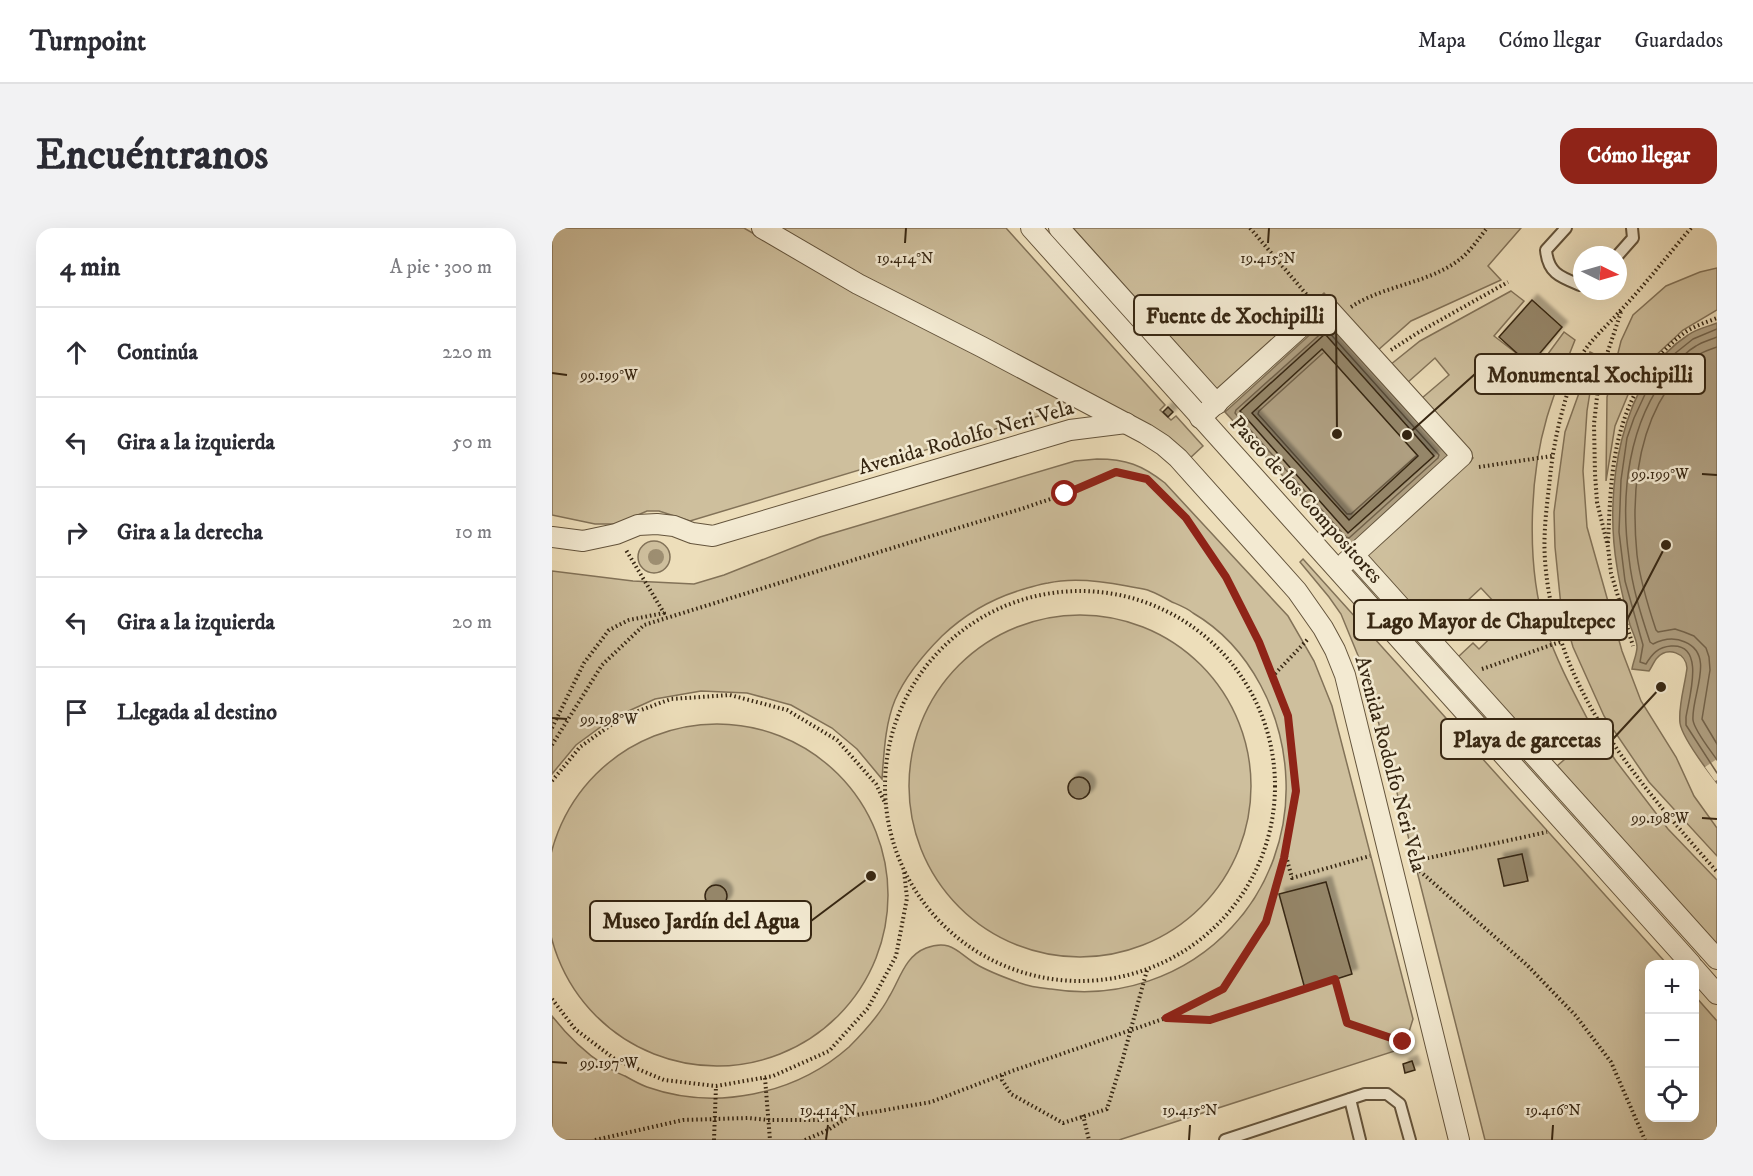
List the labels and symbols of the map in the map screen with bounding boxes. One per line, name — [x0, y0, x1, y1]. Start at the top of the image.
north arrow — [1573, 246, 1627, 300]
text: 19.414°N — [877, 249, 933, 268]
text: 19.415°N — [1240, 249, 1296, 268]
callout: Fuente de Xochipilli — [1134, 295, 1336, 335]
text: Fuente de Xochipilli — [1146, 303, 1325, 330]
callout: Monumental Xochipilli — [1475, 354, 1705, 394]
text: Monumental Xochipilli — [1487, 362, 1693, 389]
text: 99.199°W — [579, 366, 638, 385]
street label: Avenida Rodolfo Neri Vela — [855, 395, 1077, 481]
street label: Paseo de los Compositores — [1224, 411, 1388, 589]
text: 99.199°W — [1630, 465, 1689, 484]
route start — [1051, 480, 1077, 506]
callout: Lago Mayor de Chapultepec — [1354, 600, 1627, 640]
text: Lago Mayor de Chapultepec — [1367, 608, 1616, 635]
street label: Avenida Rodolfo Neri Vela — [1349, 653, 1431, 875]
text: 99.198°W — [579, 710, 638, 729]
callout: Playa de garcetas — [1441, 719, 1613, 759]
text: Playa de garcetas — [1453, 727, 1602, 754]
text: 99.198°W — [1630, 809, 1689, 828]
callout: Museo Jardín del Agua — [590, 901, 811, 941]
text: Museo Jardín del Agua — [602, 908, 800, 935]
route end — [1389, 1028, 1415, 1054]
text: 99.197°W — [579, 1054, 638, 1073]
text: 19.414°N — [800, 1101, 856, 1120]
text: 19.415°N — [1162, 1101, 1218, 1120]
text: 19.416°N — [1525, 1101, 1581, 1120]

